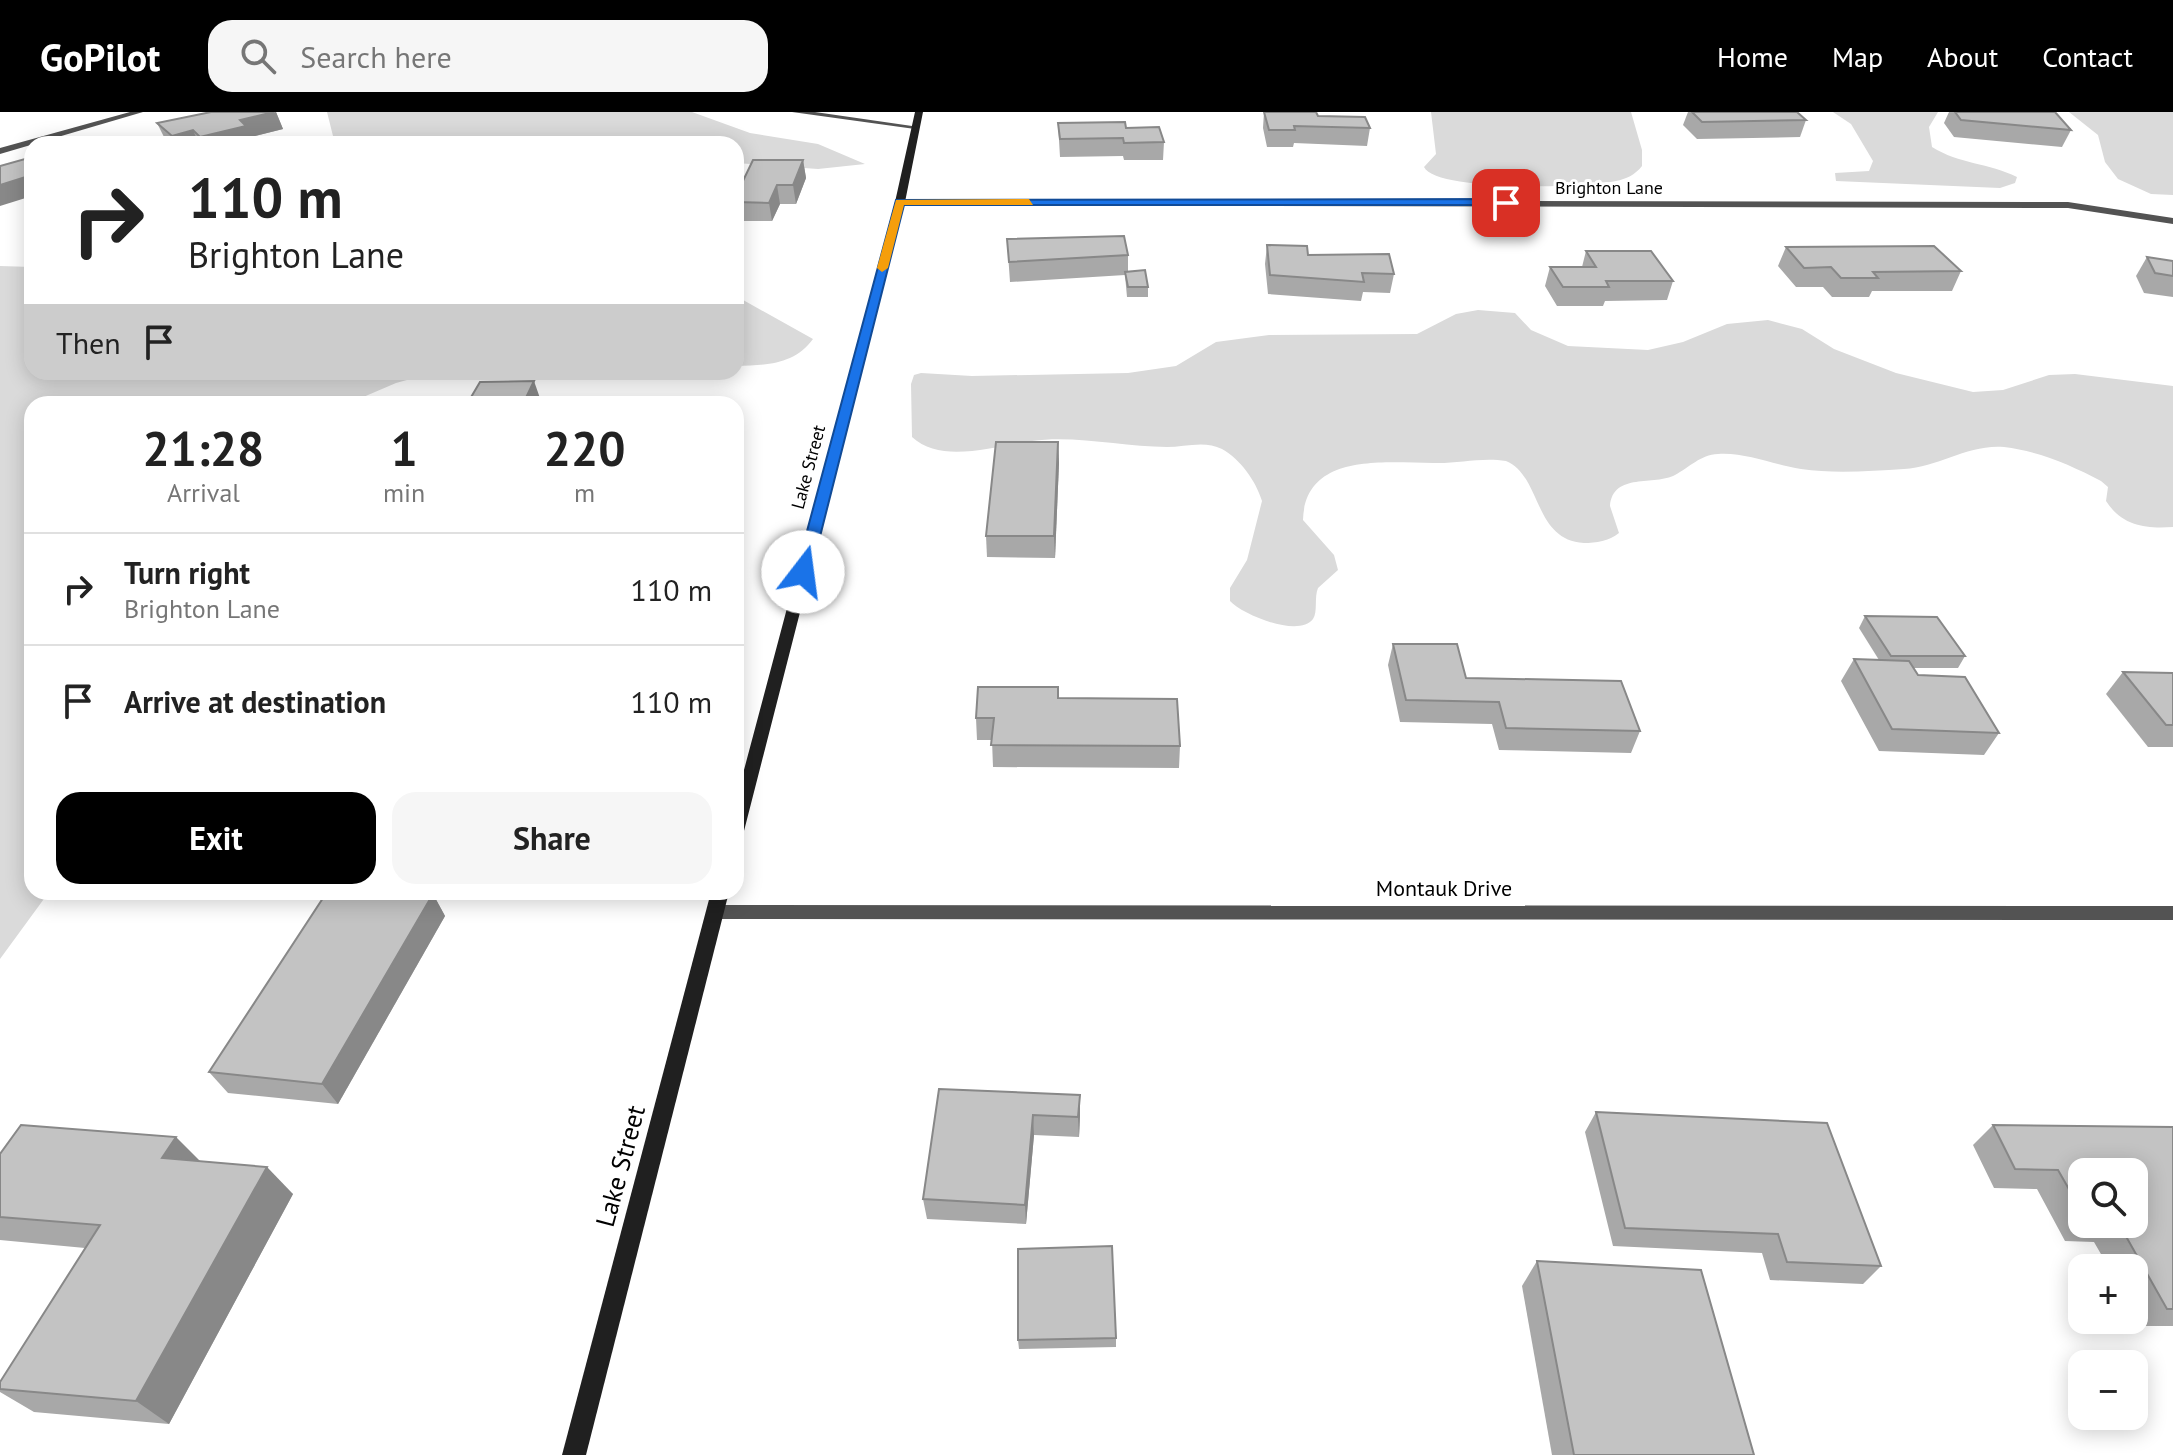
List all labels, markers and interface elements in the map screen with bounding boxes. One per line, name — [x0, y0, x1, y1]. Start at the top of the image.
search box — [208, 20, 768, 92]
text: GoPilot — [40, 32, 160, 81]
icon: search — [236, 34, 280, 78]
text: Search here — [300, 37, 452, 76]
text: Home — [1717, 38, 1788, 75]
text: Map — [1832, 38, 1883, 75]
text: About — [1927, 38, 1998, 75]
text: Contact — [2042, 38, 2133, 75]
text: 110 m — [188, 161, 343, 233]
icon: right — [56, 168, 160, 272]
pin — [1472, 169, 1540, 237]
street label: Brighton Lane — [1555, 176, 1663, 199]
icon: arrive — [1484, 181, 1528, 225]
text: Brighton Lane — [188, 231, 404, 278]
icon: arrive — [137, 320, 181, 364]
text: Then — [56, 323, 121, 362]
text: 21:28 — [143, 417, 264, 479]
text: 1 — [390, 417, 418, 479]
text: 220 — [544, 417, 625, 479]
street label: Lake Street — [786, 422, 830, 512]
text: Arrival — [167, 476, 240, 509]
text: min — [383, 476, 425, 509]
text: m — [574, 476, 595, 509]
position arrow — [761, 530, 845, 614]
text: Turn right — [124, 553, 250, 592]
icon: right — [56, 567, 100, 611]
text: 110 m — [631, 570, 712, 609]
text: Brighton Lane — [124, 592, 280, 625]
icon: arrive — [56, 679, 100, 723]
text: Arrive at destination — [124, 682, 386, 721]
text: 110 m — [631, 682, 712, 721]
button: Exit — [56, 792, 376, 884]
button: Share — [392, 792, 712, 884]
street label: Montauk Drive — [1376, 874, 1512, 902]
street label: Lake Street — [588, 1101, 652, 1230]
map controls — [2068, 1158, 2148, 1430]
button: search — [2068, 1158, 2148, 1238]
button: + — [2068, 1254, 2148, 1334]
button: − — [2068, 1350, 2148, 1430]

